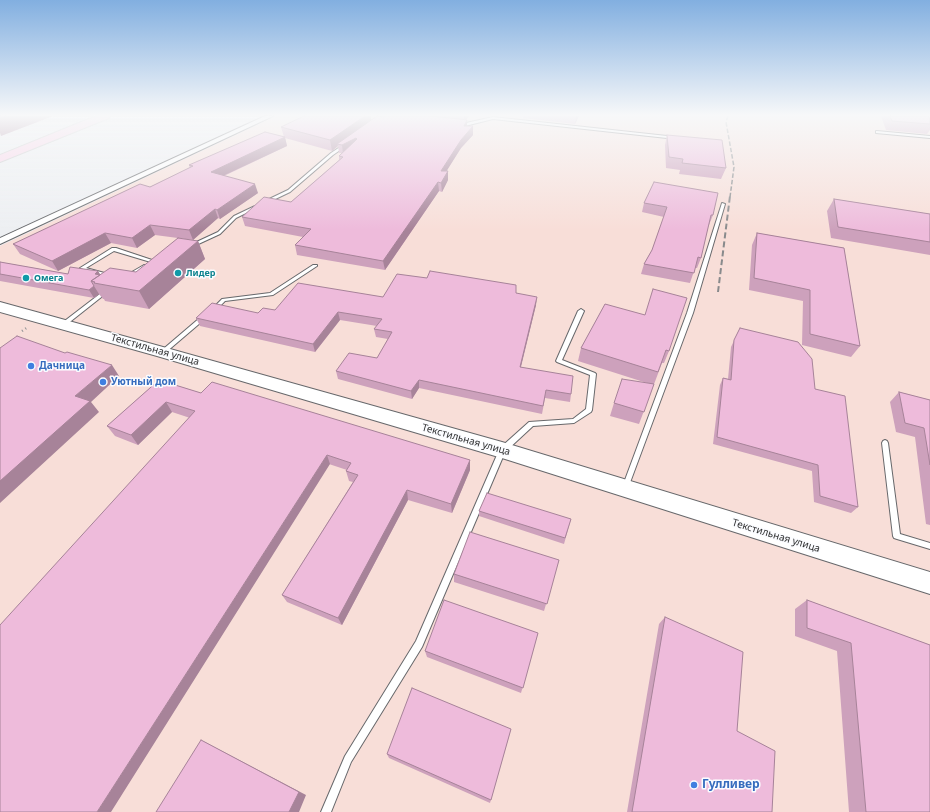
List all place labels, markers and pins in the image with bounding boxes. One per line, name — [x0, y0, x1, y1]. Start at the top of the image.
marker: Лидер — [173, 268, 183, 278]
place label: Лидер — [186, 268, 215, 278]
marker: Омега — [21, 273, 31, 283]
place label: Омега — [34, 273, 63, 283]
place label: Дачница — [39, 360, 85, 372]
marker: Дачница — [26, 361, 36, 371]
place label: Уютный дом — [111, 376, 176, 388]
marker: Уютный дом — [98, 377, 108, 387]
place label: Гулливер — [702, 778, 760, 792]
marker: Гулливер — [689, 780, 699, 790]

